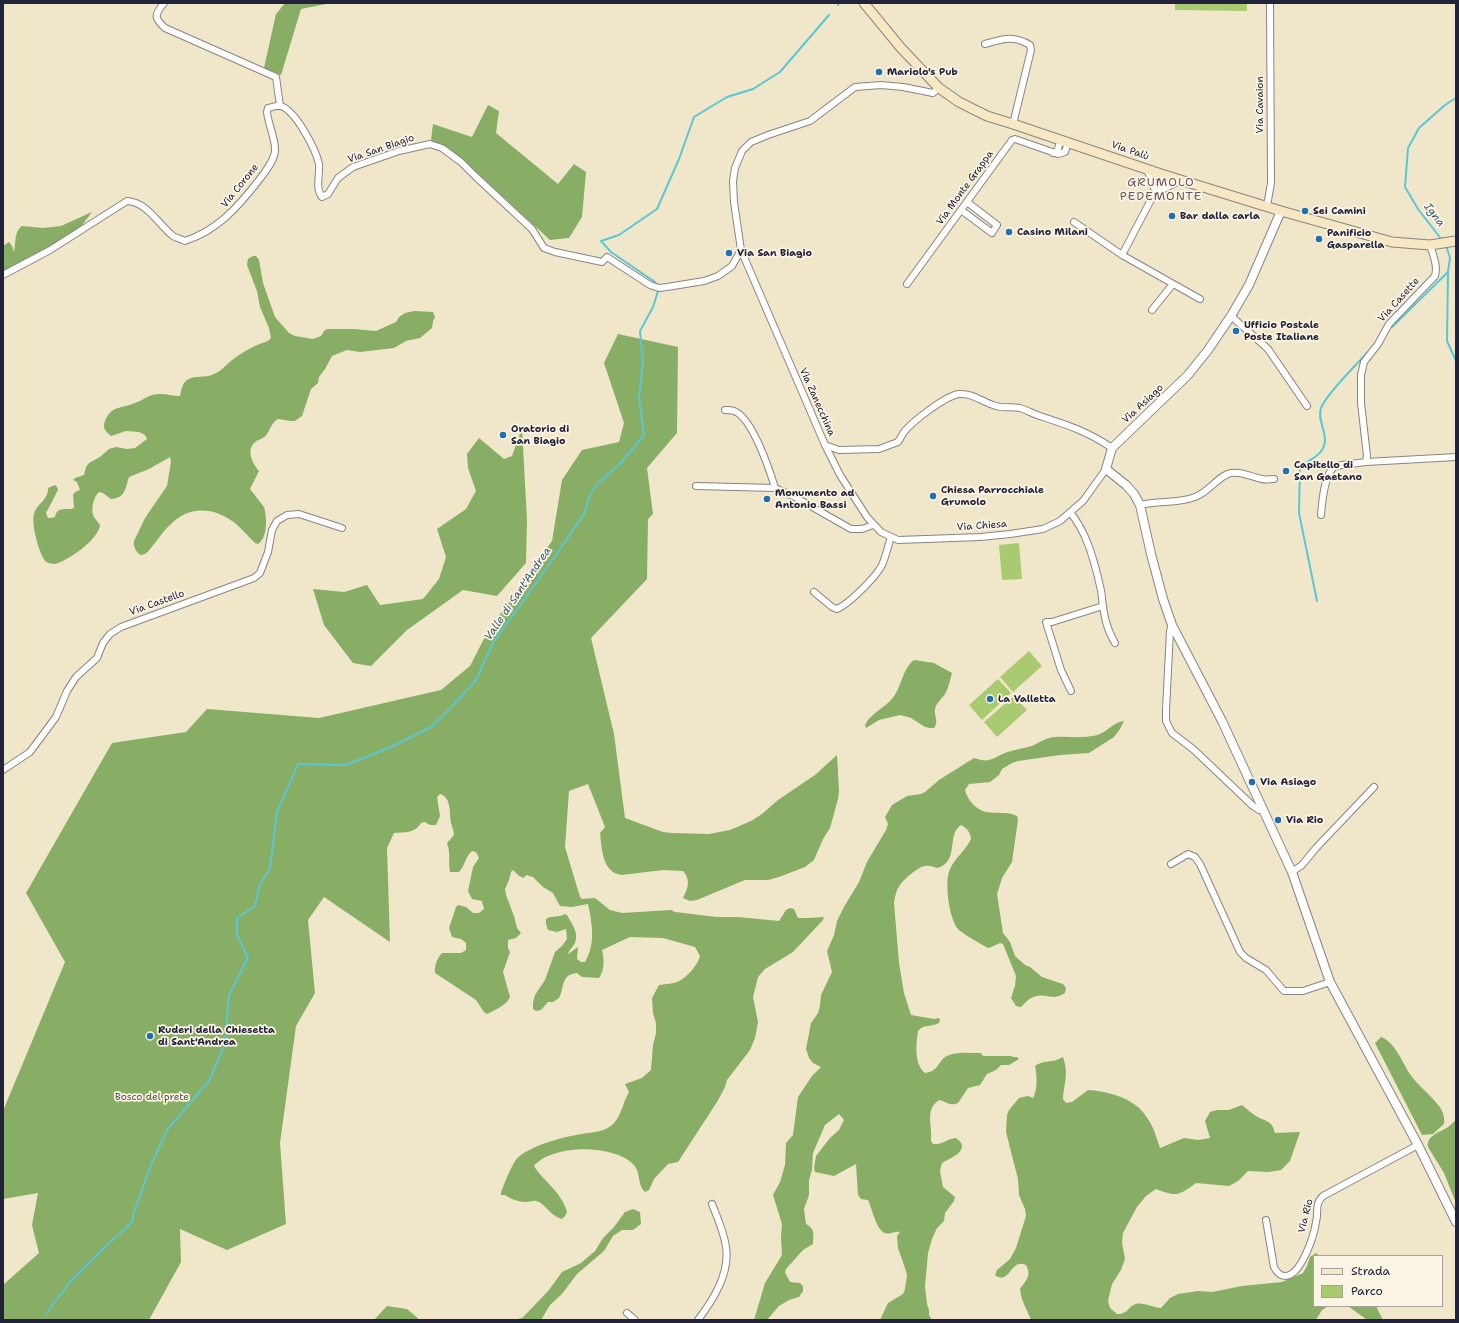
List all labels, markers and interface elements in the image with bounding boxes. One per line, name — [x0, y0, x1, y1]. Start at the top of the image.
place label: Mariolo's Pub — [887, 66, 958, 78]
marker: Mariolo's Pub — [874, 67, 884, 77]
street label: Via Cavaion — [1254, 76, 1266, 134]
street label: Via San Biagio — [346, 132, 416, 166]
street label: Via Palù — [1110, 139, 1150, 163]
street label: Via Monte Grappa — [934, 148, 996, 228]
street label: Via Corone — [219, 162, 261, 210]
district label: GRUMOLO PEDEMONTE — [1120, 176, 1202, 204]
water label: Igna — [1421, 201, 1447, 229]
place label: Sei Camini — [1313, 205, 1366, 217]
marker: Sei Camini — [1300, 206, 1310, 216]
place label: Bar dalla carla — [1180, 210, 1260, 222]
marker: Bar dalla carla — [1167, 211, 1177, 221]
place label: Casino Milani — [1017, 226, 1088, 238]
marker: Casino Milani — [1004, 227, 1014, 237]
place label: Panificio Gasparella — [1327, 227, 1384, 250]
marker: Panificio Gasparella — [1314, 234, 1324, 244]
place label: Via San Biagio — [737, 247, 812, 259]
marker: Via San Biagio — [724, 248, 734, 258]
street label: Via Casette — [1376, 275, 1422, 325]
place label: Ufficio Postale Poste Italiane — [1244, 319, 1319, 342]
marker: Ufficio Postale Poste Italiane — [1231, 326, 1241, 336]
street label: Via Zanecchina — [797, 366, 837, 438]
street label: Via Asiago — [1120, 382, 1166, 426]
place label: Oratorio di San Biagio — [511, 423, 569, 446]
marker: Oratorio di San Biagio — [498, 430, 508, 440]
place label: Capitello di San Gaetano — [1294, 459, 1362, 482]
marker: Capitello di San Gaetano — [1281, 466, 1291, 476]
place label: Chiesa Parrocchiale Grumolo — [941, 484, 1044, 508]
place label: Monumento ad Antonio Bassi — [775, 487, 854, 510]
marker: Chiesa Parrocchiale Grumolo — [928, 491, 938, 501]
marker: Monumento ad Antonio Bassi — [762, 494, 772, 504]
street label: Via Chiesa — [956, 518, 1008, 534]
water label: Valle di Sant'Andrea — [482, 545, 554, 643]
street label: Via Castello — [128, 588, 186, 618]
place label: La Valletta — [998, 693, 1056, 705]
marker: La Valletta — [985, 694, 995, 704]
place label: Via Asiago — [1260, 776, 1316, 788]
marker: Via Asiago — [1247, 777, 1257, 787]
place label: Via Rio — [1286, 814, 1323, 826]
marker: Via Rio — [1273, 815, 1283, 825]
place label: Ruderi della Chiesetta di Sant'Andrea — [158, 1024, 275, 1048]
marker: Ruderi della Chiesetta di Sant'Andrea — [145, 1031, 155, 1041]
park label: Bosco del prete — [115, 1091, 189, 1103]
street label: Via Rio — [1296, 1198, 1316, 1234]
legend — [1313, 1255, 1443, 1307]
text: Strada — [1351, 1263, 1390, 1279]
text: Parco — [1351, 1283, 1383, 1299]

